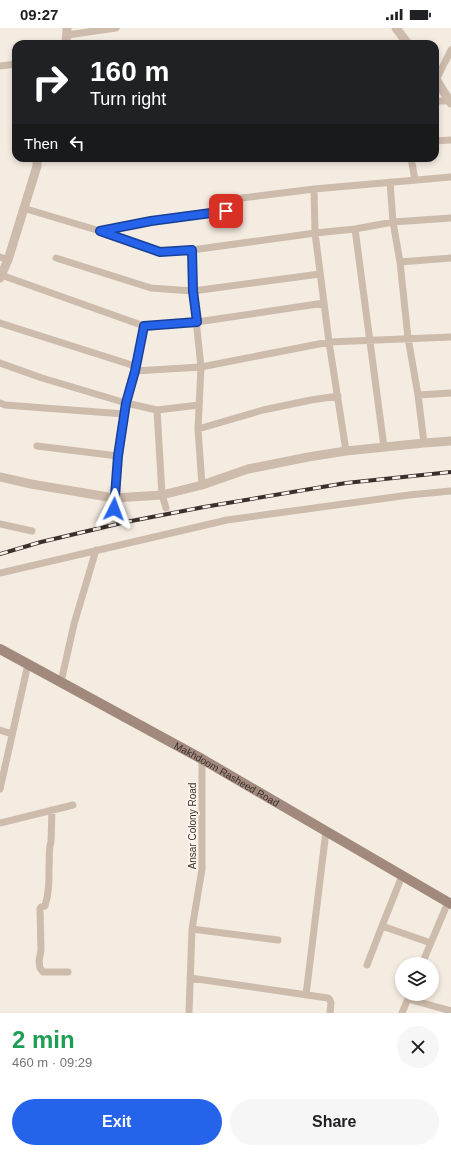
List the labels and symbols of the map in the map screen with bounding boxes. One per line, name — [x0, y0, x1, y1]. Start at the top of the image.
pin — [209, 194, 243, 228]
position arrow — [93, 488, 135, 530]
street label: Makhdoom Rasheed Road — [172, 740, 281, 809]
street label: Ansar Colony Road — [187, 783, 198, 869]

